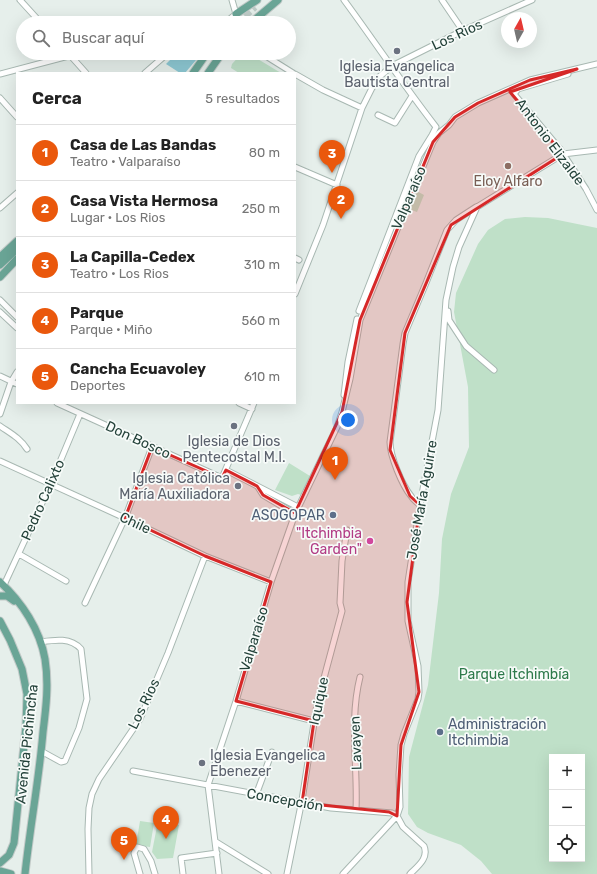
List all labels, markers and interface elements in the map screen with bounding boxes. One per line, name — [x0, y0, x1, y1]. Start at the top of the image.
north arrow — [501, 12, 537, 48]
search box — [16, 16, 296, 60]
street label: Los Rios — [429, 16, 485, 54]
icon: search — [30, 27, 52, 49]
text: Buscar aquí — [62, 29, 144, 47]
marker: Iglesia Evangelica Bautista Central — [392, 46, 402, 56]
place label: Iglesia Evangelica Bautista Central — [339, 58, 455, 91]
text: Cerca — [32, 88, 82, 108]
text: 5 resultados — [205, 91, 280, 106]
street label: Antonio Elizalde — [512, 95, 588, 189]
text: Casa de Las Bandas — [70, 136, 216, 154]
pin: 3 — [319, 140, 345, 173]
text: 1 — [42, 145, 48, 160]
text: 80 m — [249, 145, 280, 160]
text: Teatro · Valparaíso — [70, 154, 181, 169]
marker: Eloy Alfaro — [503, 161, 513, 171]
street label: Valparaíso — [388, 164, 430, 232]
place label: Eloy Alfaro — [473, 173, 543, 190]
pin: 2 — [328, 186, 354, 219]
text: Casa Vista Hermosa — [70, 192, 218, 210]
text: 2 — [41, 201, 49, 216]
text: 250 m — [242, 201, 280, 216]
text: Lugar · Los Rios — [70, 210, 165, 225]
text: La Capilla-Cedex — [70, 248, 195, 266]
text: 3 — [41, 257, 49, 272]
text: 310 m — [244, 257, 280, 272]
text: Teatro · Los Rios — [70, 266, 169, 281]
text: Parque — [70, 304, 124, 322]
text: 4 — [41, 313, 49, 328]
text: 560 m — [241, 313, 280, 328]
text: Parque · Miño — [70, 322, 153, 337]
text: Cancha Ecuavoley — [70, 360, 206, 378]
text: 5 — [41, 369, 49, 384]
text: 610 m — [244, 369, 280, 384]
text: Deportes — [70, 378, 125, 393]
your location — [338, 410, 358, 430]
street label: Don Bosco — [103, 418, 173, 462]
marker: Iglesia de Dios Pentecostal M.I. — [229, 421, 239, 431]
place label: Iglesia de Dios Pentecostal M.I. — [182, 433, 286, 466]
street label: José María Aguirre — [403, 439, 441, 561]
pin: 1 — [322, 447, 348, 480]
street label: Pedro Calixto — [18, 457, 68, 543]
place label: Iglesia Católica María Auxiliadora — [119, 470, 230, 503]
marker: Iglesia Católica María Auxiliadora — [233, 481, 243, 491]
place label: ASOGOPAR — [252, 507, 325, 524]
street label: Chile — [117, 508, 153, 538]
marker: ASOGOPAR — [328, 510, 338, 520]
place label: "Itchimbia Garden" — [296, 525, 362, 558]
marker: "Itchimbia Garden" — [365, 536, 375, 546]
street label: Valparaíso — [236, 604, 272, 674]
park label: Parque Itchimbía — [459, 666, 569, 683]
street label: Iquique — [306, 675, 332, 727]
street label: Los Rios — [125, 676, 163, 732]
street label: Avenida Pichincha — [12, 683, 42, 805]
street label: Lavayen — [347, 716, 365, 770]
place label: Administración Itchimbia — [448, 716, 547, 749]
marker: Administración Itchimbia — [435, 727, 445, 737]
place label: Iglesia Evangelica Ebenezer — [210, 747, 326, 780]
map controls — [549, 754, 585, 862]
button: + — [549, 754, 585, 790]
marker: Iglesia Evangelica Ebenezer — [197, 758, 207, 768]
street label: Concepción — [245, 785, 325, 815]
button: − — [549, 790, 585, 826]
pin: 4 — [153, 806, 179, 839]
button: locate — [549, 826, 585, 862]
pin: 5 — [111, 827, 137, 860]

